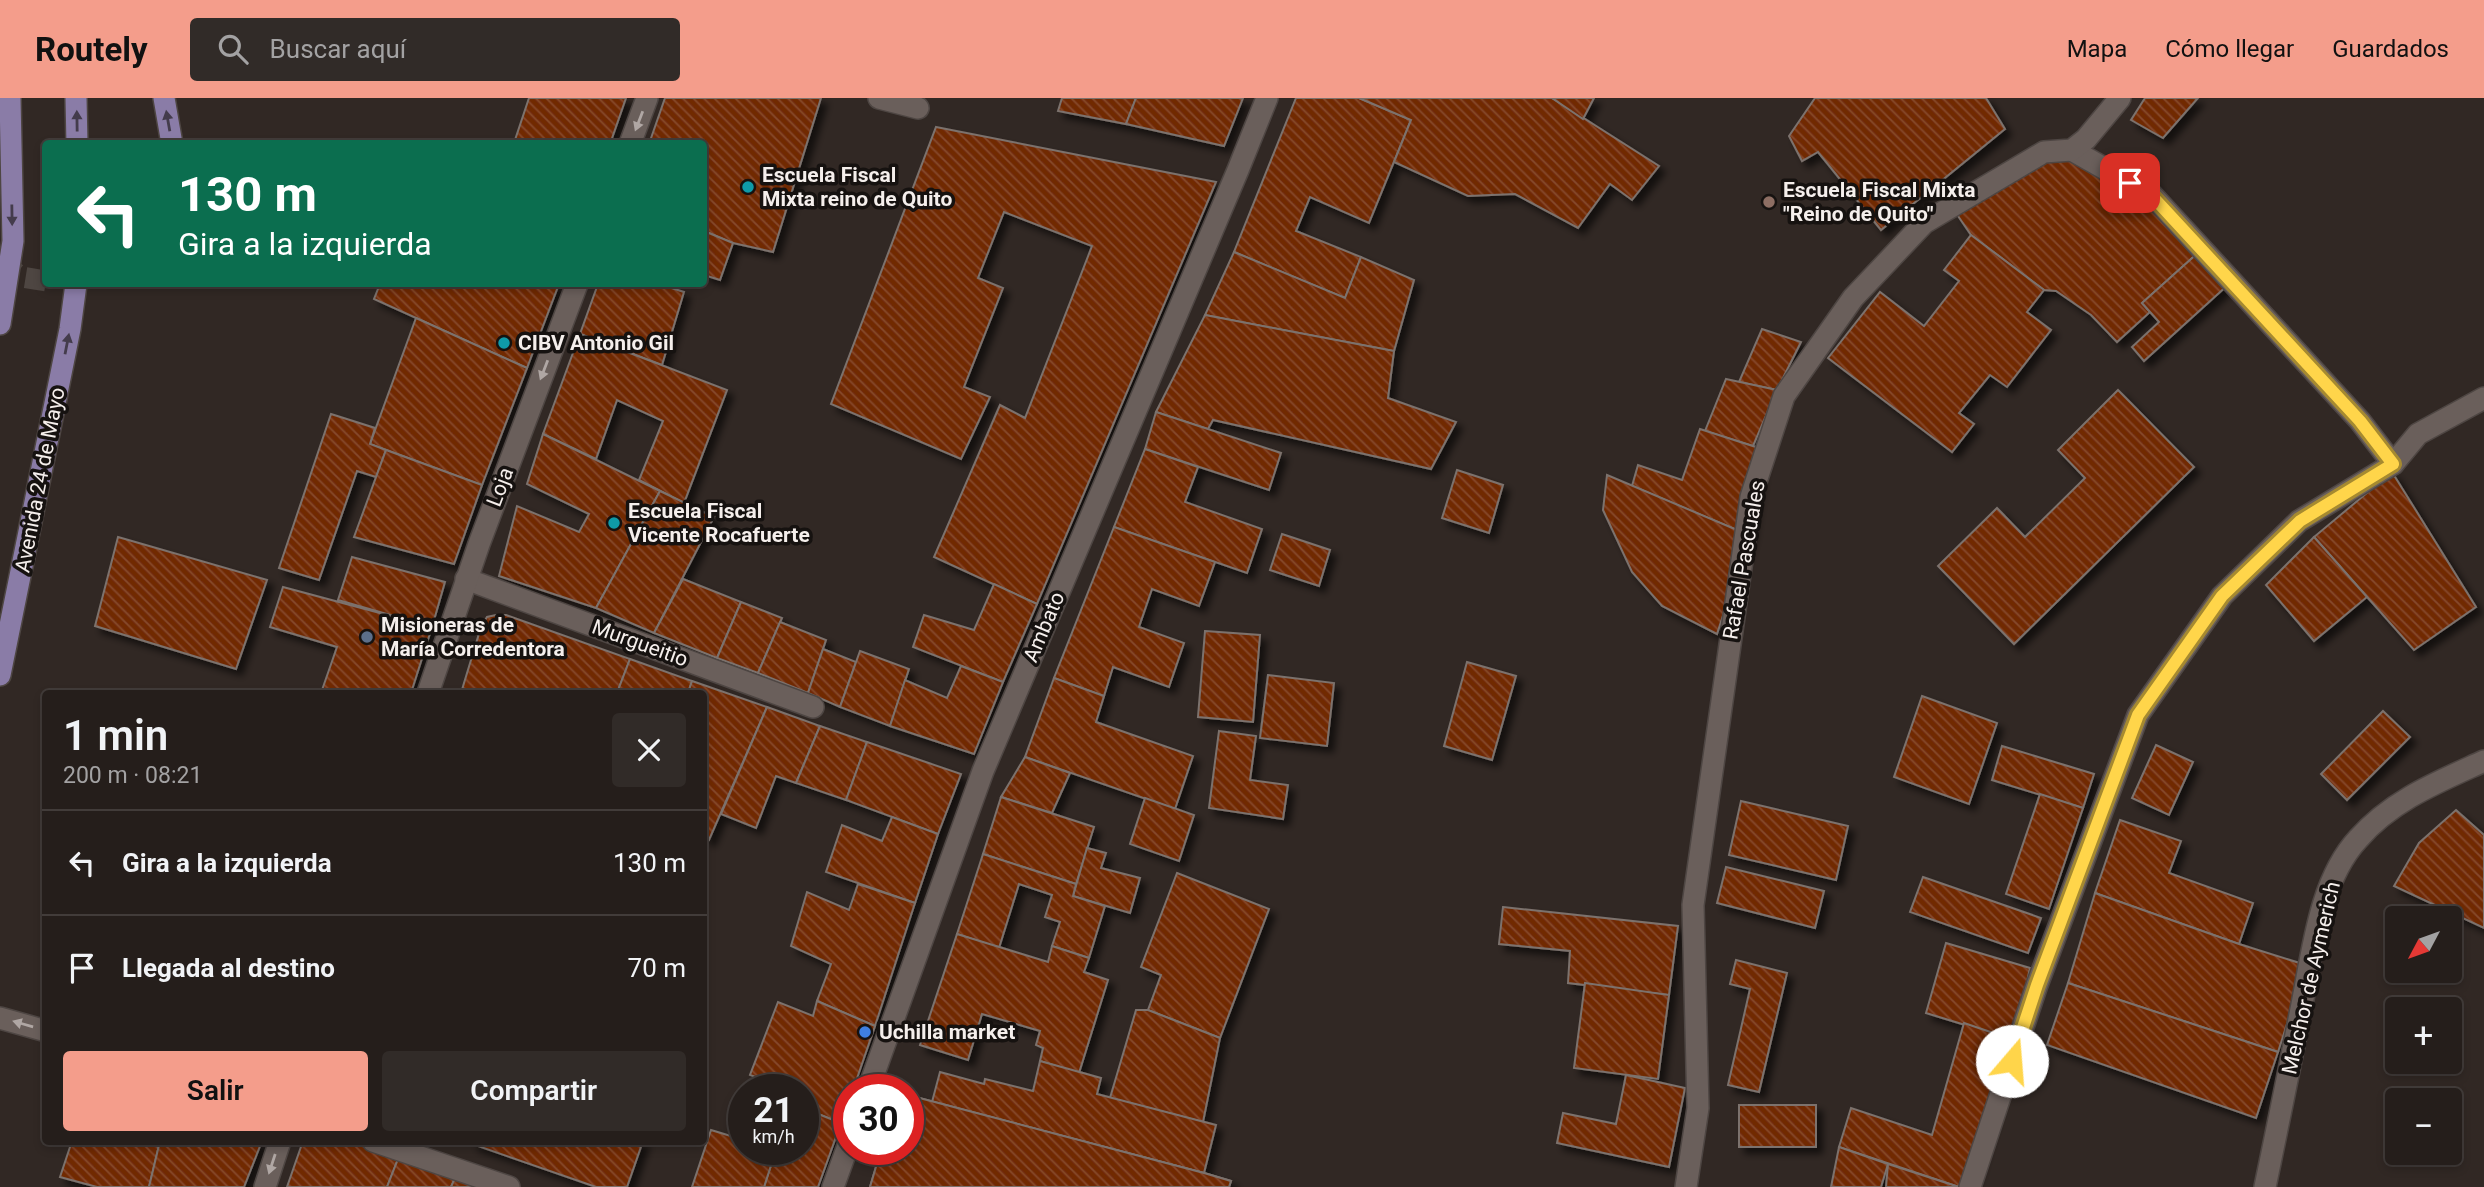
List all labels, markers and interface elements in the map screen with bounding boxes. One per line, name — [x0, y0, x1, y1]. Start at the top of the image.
search box — [190, 18, 680, 81]
text: Routely — [35, 30, 148, 69]
icon: search — [214, 30, 252, 68]
text: Buscar aquí — [270, 34, 406, 64]
text: Mapa — [2067, 35, 2127, 63]
text: Cómo llegar — [2165, 35, 2294, 63]
text: Guardados — [2332, 35, 2449, 63]
one-way arrow — [71, 110, 82, 132]
one-way arrow — [162, 110, 173, 132]
one-way arrow — [633, 110, 644, 131]
pin — [2100, 153, 2160, 213]
place label: Escuela Fiscal Mixta reino de Quito — [762, 163, 952, 211]
icon: arrive — [2111, 164, 2149, 202]
text: 130 m — [178, 166, 317, 223]
icon: left — [63, 168, 154, 259]
place label: Escuela Fiscal Mixta "Reino de Quito" — [1783, 178, 1975, 226]
marker: Escuela Fiscal Mixta reino de Quito — [740, 179, 756, 195]
marker: Escuela Fiscal Mixta "Reino de Quito" — [1761, 194, 1777, 210]
one-way arrow — [7, 204, 18, 226]
text: Gira a la izquierda — [178, 225, 432, 263]
place label: CIBV Antonio Gil — [518, 331, 674, 355]
one-way arrow — [62, 333, 73, 355]
marker: CIBV Antonio Gil — [496, 335, 512, 351]
one-way arrow — [539, 360, 550, 381]
street label: Avenida 24 de Mayo — [10, 385, 70, 575]
street label: Loja — [482, 464, 518, 510]
street label: Rafael Pascuales — [1718, 479, 1770, 641]
place label: Escuela Fiscal Vicente Rocafuerte — [628, 499, 810, 547]
marker: Escuela Fiscal Vicente Rocafuerte — [606, 515, 622, 531]
street label: Ambato — [1018, 588, 1070, 666]
place label: Misioneras de María Corredentora — [381, 613, 565, 661]
street label: Murgueitio — [589, 615, 691, 671]
marker: Misioneras de María Corredentora — [359, 629, 375, 645]
text: 1 min — [63, 711, 168, 760]
button: close — [612, 713, 686, 787]
text: 200 m · 08:21 — [63, 762, 202, 789]
icon: left — [63, 844, 101, 882]
text: Gira a la izquierda — [122, 848, 332, 878]
text: 130 m — [613, 848, 686, 878]
street label: Melchor de Aymerich — [2277, 879, 2345, 1077]
north arrow — [2385, 906, 2462, 984]
map controls — [2385, 906, 2462, 1165]
icon: arrive — [63, 949, 101, 987]
text: Llegada al destino — [122, 953, 335, 983]
text: 70 m — [628, 953, 686, 983]
button: + — [2385, 997, 2462, 1074]
one-way arrow — [12, 1019, 33, 1029]
place label: Uchilla market — [879, 1020, 1015, 1044]
marker: Uchilla market — [857, 1024, 873, 1040]
position arrow — [1975, 1024, 2049, 1098]
button: Salir — [63, 1051, 368, 1131]
button: Compartir — [382, 1051, 686, 1131]
speed limit sign: 30 — [833, 1074, 924, 1165]
button: − — [2385, 1088, 2462, 1165]
text: 21 — [753, 1090, 794, 1131]
text: km/h — [752, 1126, 795, 1147]
one-way arrow — [267, 1154, 277, 1175]

